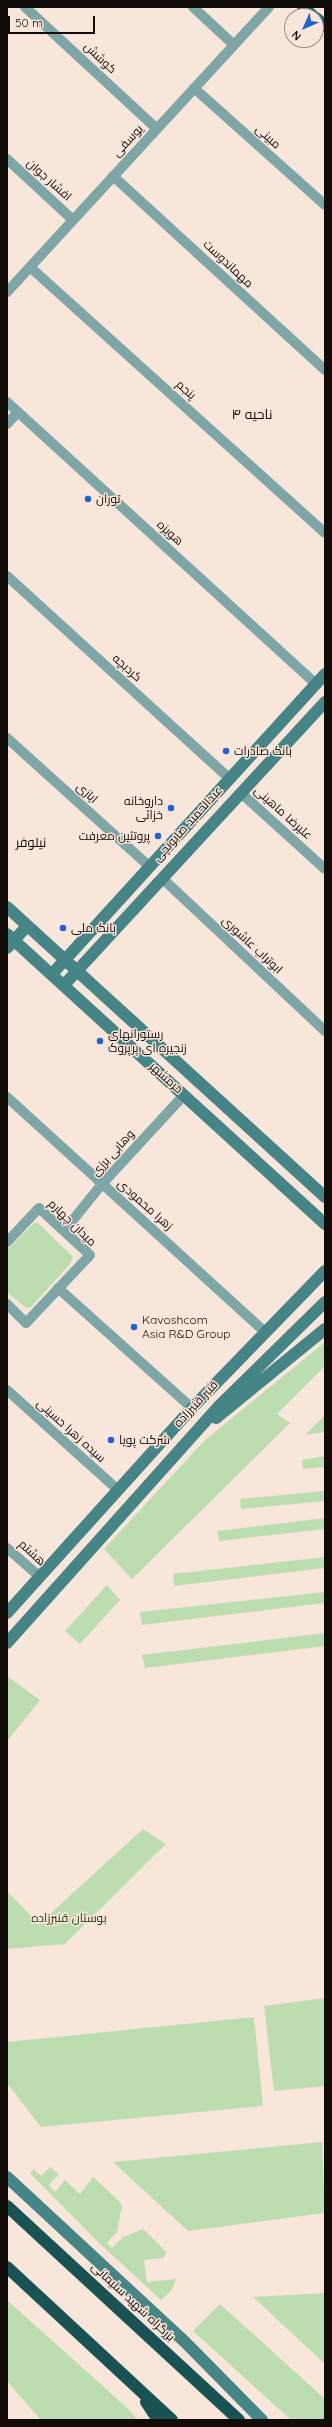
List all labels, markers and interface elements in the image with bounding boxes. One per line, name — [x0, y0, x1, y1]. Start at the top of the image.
scale bar — [10, 8, 97, 34]
north arrow — [284, 8, 324, 48]
text: 50 m — [15, 15, 43, 30]
text: N — [288, 28, 304, 44]
street label: کوشش — [81, 39, 119, 77]
street label: یوسفی — [110, 122, 146, 160]
street label: مبینی — [252, 122, 284, 152]
street label: افشار جوان — [24, 156, 74, 204]
street label: مهماندوست — [200, 237, 256, 291]
street label: پنجم — [173, 377, 199, 403]
district label: ناحیه ۴ — [232, 407, 272, 423]
place label: توران — [96, 492, 121, 506]
marker: توران — [83, 494, 93, 504]
street label: هویزه — [154, 518, 186, 548]
street label: کردبچه — [109, 651, 145, 685]
place label: بانک صادرات — [234, 744, 292, 758]
marker: بانک صادرات — [221, 746, 231, 756]
street label: ایازی — [73, 780, 101, 806]
street label: عبدالحمید صابونچی — [150, 783, 226, 865]
street label: علیرضا ماهینی — [251, 783, 315, 843]
place label: داروخانه خزائی — [124, 794, 163, 822]
marker: داروخانه خزائی — [166, 803, 176, 813]
place label: پروتئین معرفت — [79, 829, 150, 843]
marker: پروتئین معرفت — [153, 831, 163, 841]
district label: نیلوفر — [16, 835, 46, 851]
street label: ابوتراب عاشوری — [219, 913, 285, 977]
place label: بانک ملی — [71, 921, 116, 935]
marker: بانک ملی — [58, 923, 68, 933]
place label: رستورانهای زنجیره ای پرپروک — [108, 1027, 187, 1055]
marker: رستورانهای زنجیره ای پرپروک — [95, 1036, 105, 1046]
street label: خرمشهر — [146, 1059, 186, 1097]
street label: وهابی برزی — [88, 1127, 138, 1179]
street label: زهرا محمودی — [114, 1176, 176, 1234]
street label: میدان چهارم — [45, 1197, 99, 1249]
place label: Kavoshcom Asia R&D Group — [142, 1313, 231, 1341]
marker: Kavoshcom Asia R&D Group — [129, 1322, 139, 1332]
street label: قنبر قنبرزاده — [171, 1378, 221, 1430]
street label: سیده زهرا حسینی — [34, 1396, 108, 1466]
place label: شرکت پویا — [119, 1433, 170, 1447]
marker: شرکت پویا — [106, 1435, 116, 1445]
street label: هشتم — [16, 1537, 48, 1569]
park label: بوستان قنبرزاده — [31, 1911, 107, 1925]
street label: بزرگراه شهید سلیمانی — [88, 2260, 178, 2344]

